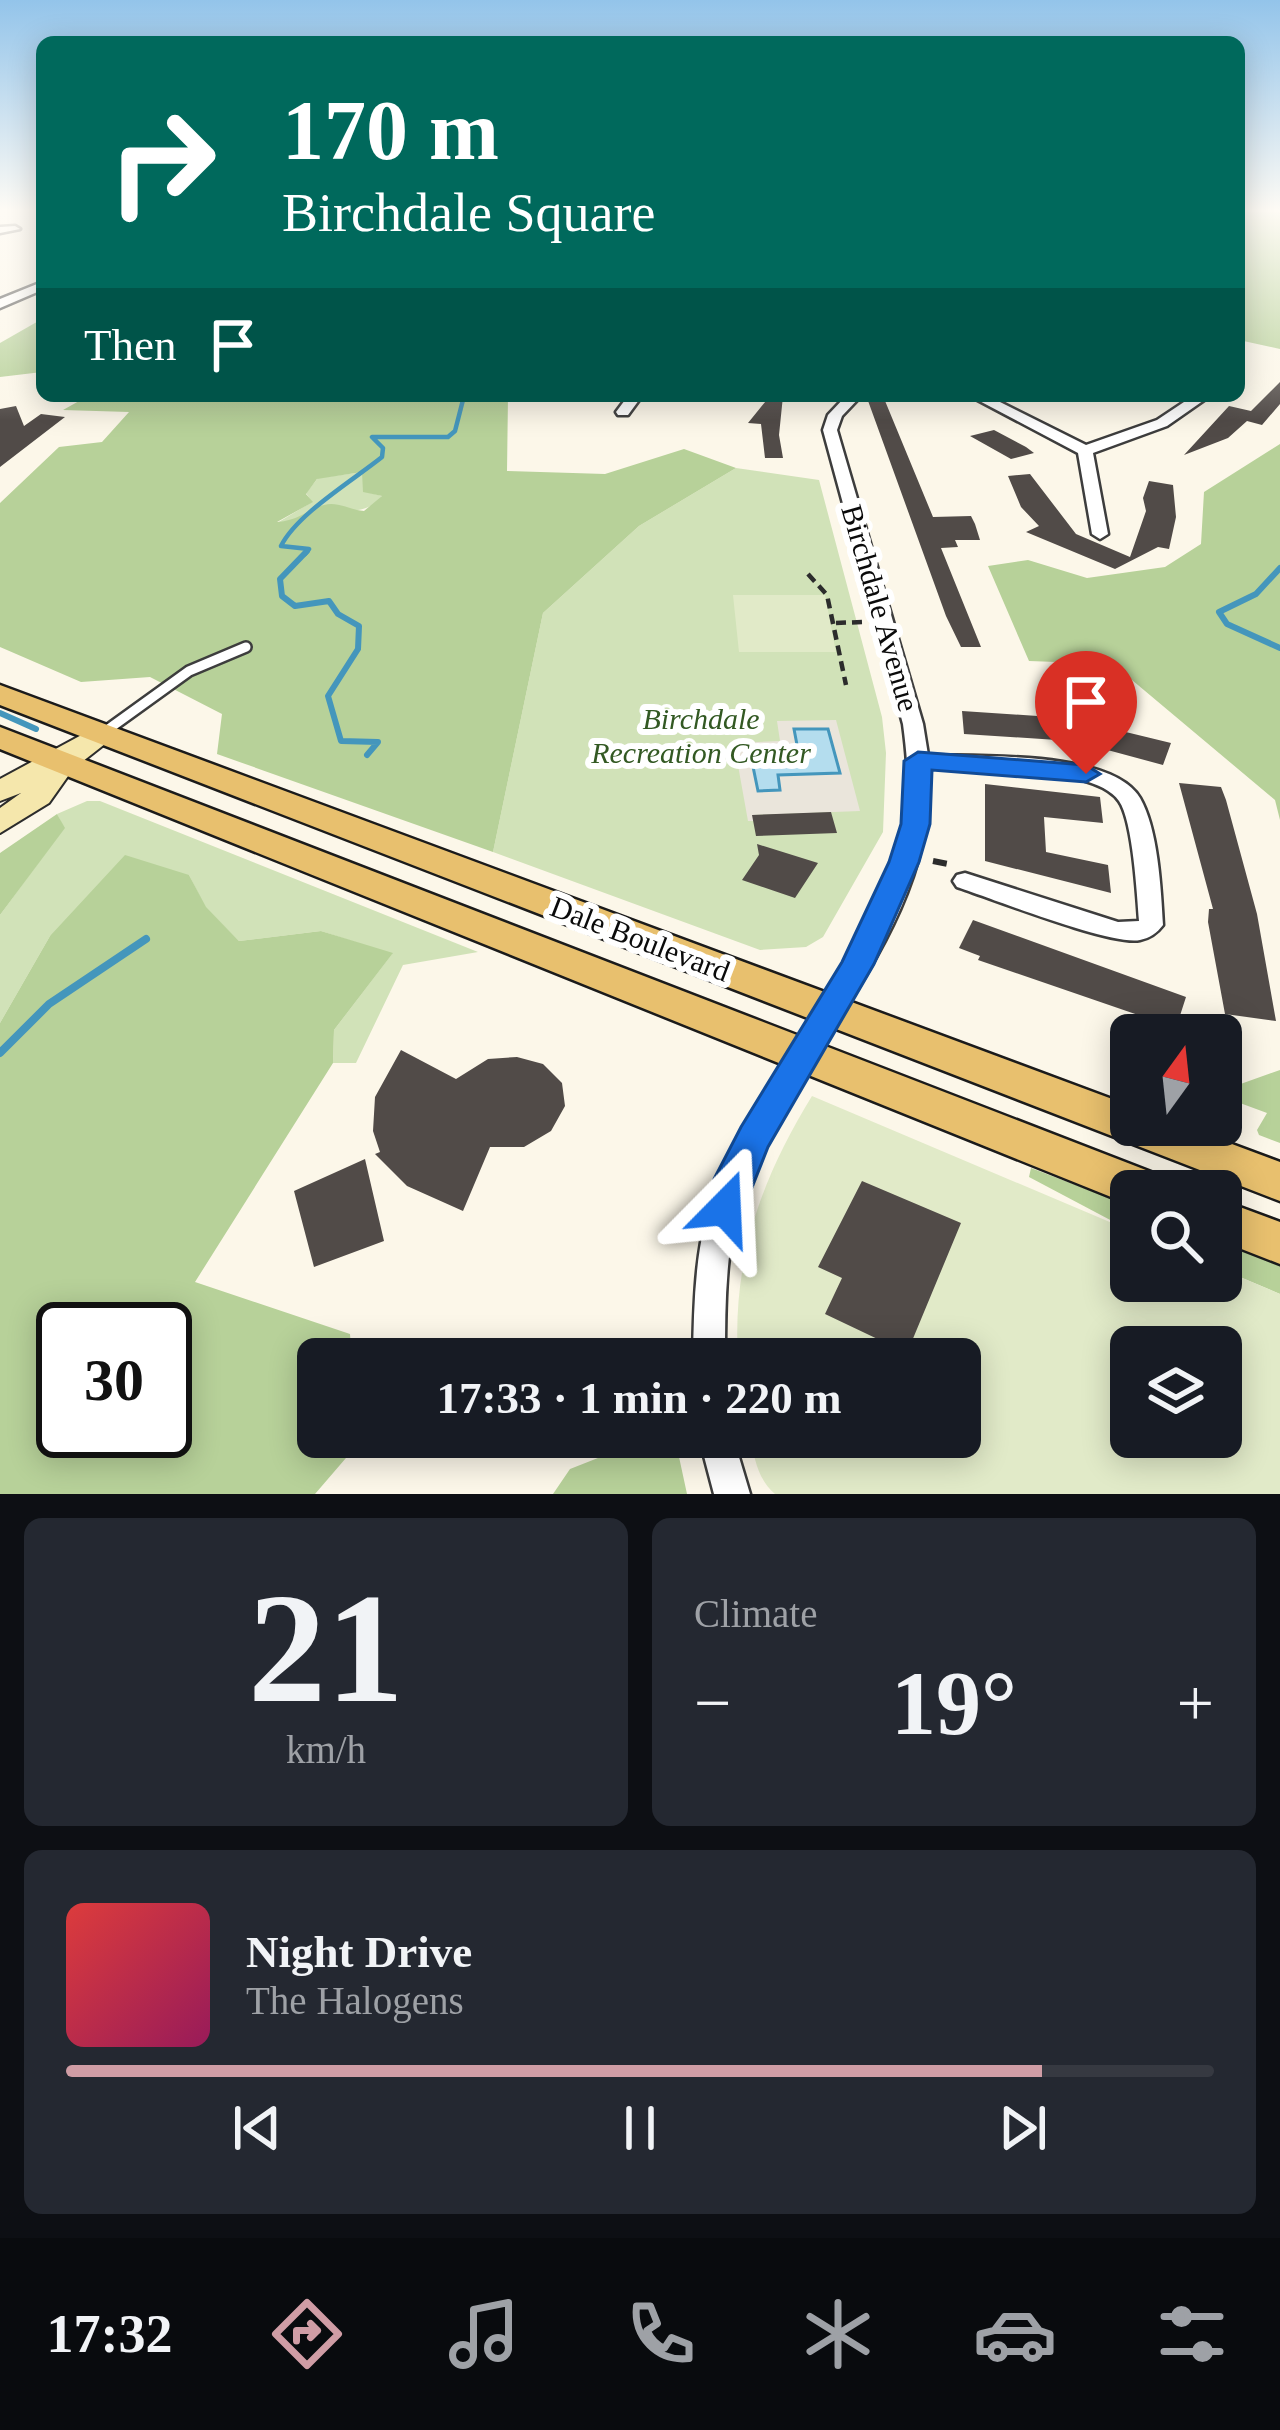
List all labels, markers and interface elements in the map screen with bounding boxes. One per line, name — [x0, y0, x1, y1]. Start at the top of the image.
icon: right — [84, 84, 240, 240]
text: 170 m — [282, 84, 499, 177]
text: Birchdale Square — [282, 183, 655, 243]
icon: arrive — [200, 312, 266, 378]
text: Then — [84, 320, 176, 370]
street label: Birchdale Avenue — [835, 501, 926, 715]
pin — [1035, 651, 1137, 774]
icon: arrive — [1053, 669, 1119, 735]
park label: Birchdale Recreation Center — [590, 702, 811, 769]
street label: Dale Boulevard — [546, 889, 734, 988]
north arrow — [1110, 1014, 1242, 1146]
map controls — [1110, 1014, 1242, 1458]
position arrow — [662, 1145, 788, 1271]
button: search — [1110, 1170, 1242, 1302]
speed limit sign: 30 — [36, 1302, 192, 1458]
button: layers — [1110, 1326, 1242, 1458]
text: 17:33 · 1 min · 220 m — [437, 1373, 842, 1423]
text: 21 — [248, 1562, 404, 1735]
text: Climate — [694, 1592, 817, 1635]
text: 19° — [891, 1654, 1017, 1753]
text: − — [694, 1666, 731, 1739]
text: + — [1177, 1666, 1214, 1739]
text: km/h — [286, 1728, 366, 1771]
text: Night Drive — [246, 1927, 472, 1977]
text: The Halogens — [246, 1979, 464, 2022]
icon: previous — [224, 2095, 290, 2161]
icon: pause — [607, 2095, 673, 2161]
icon: next — [990, 2095, 1056, 2161]
icon: directions — [265, 2292, 349, 2376]
icon: music — [442, 2292, 526, 2376]
icon: phone — [619, 2292, 703, 2376]
icon: climate — [796, 2292, 880, 2376]
icon: car — [973, 2292, 1057, 2376]
icon: filters — [1150, 2292, 1234, 2376]
text: 17:32 — [46, 2304, 172, 2364]

